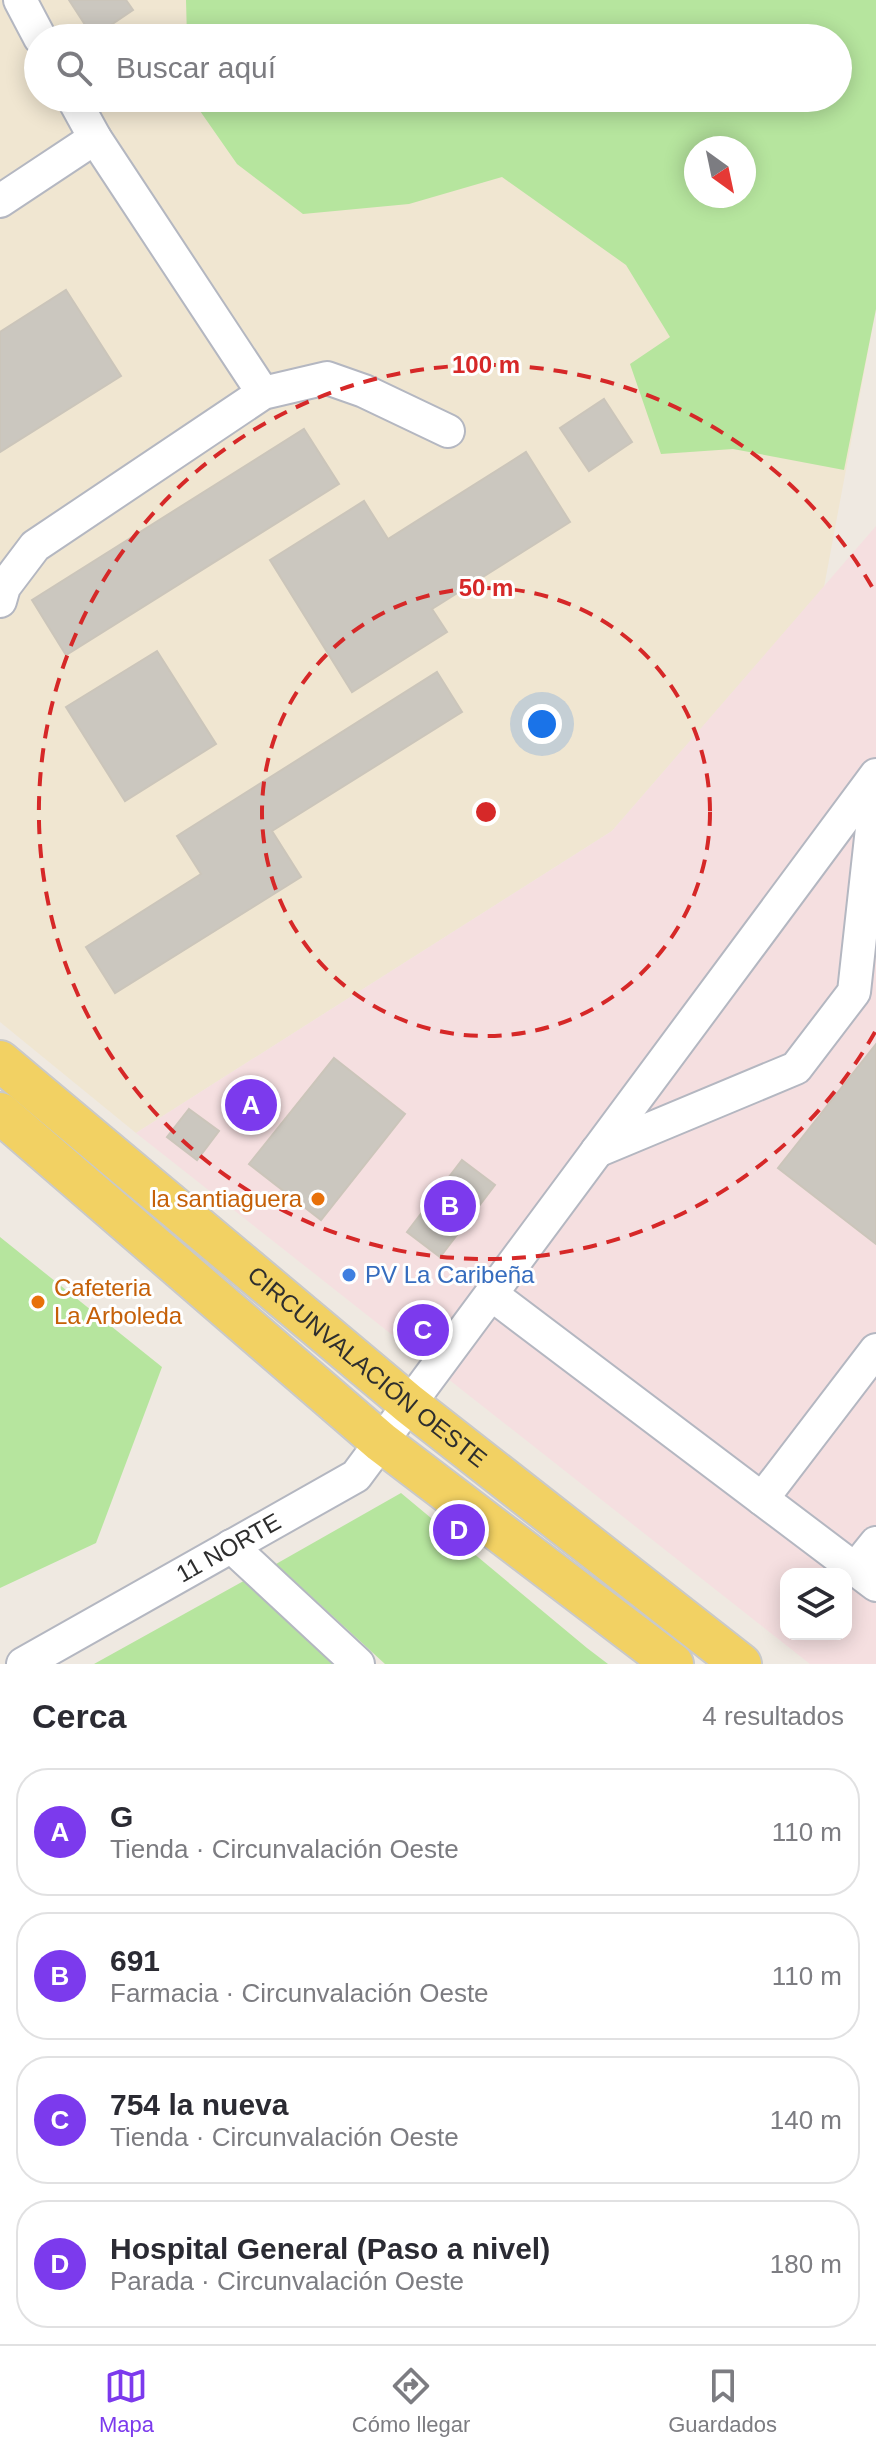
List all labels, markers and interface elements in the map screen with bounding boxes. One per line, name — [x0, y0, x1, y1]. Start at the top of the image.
search box — [24, 24, 852, 112]
icon: search — [52, 46, 96, 90]
text: Buscar aquí — [116, 51, 276, 84]
north arrow — [684, 136, 756, 208]
text: 100 m — [452, 351, 520, 378]
text: 50 m — [459, 574, 513, 601]
your location — [522, 704, 562, 744]
centre of rings — [472, 798, 500, 826]
pin: A — [225, 1075, 277, 1135]
pin: B — [424, 1176, 476, 1236]
place label: la santiaguera — [151, 1185, 303, 1212]
marker: la santiaguera — [309, 1190, 327, 1208]
street label: CIRCUNVALACIÓN OESTE — [241, 1261, 493, 1473]
place label: PV La Caribeña — [365, 1261, 535, 1288]
marker: PV La Caribeña — [340, 1266, 358, 1284]
place label: Cafeteria La Arboleda — [54, 1274, 183, 1329]
marker: Cafeteria La Arboleda — [29, 1293, 47, 1311]
pin: C — [397, 1300, 449, 1360]
pin: D — [433, 1500, 485, 1560]
street label: 11 NORTE — [171, 1507, 285, 1588]
map controls — [780, 1568, 852, 1640]
button: layers — [780, 1568, 852, 1640]
text: Cerca — [32, 1697, 127, 1735]
text: 4 resultados — [702, 1701, 844, 1731]
text: G — [110, 1800, 133, 1833]
text: A — [51, 1817, 69, 1847]
text: 110 m — [772, 1817, 842, 1847]
text: Tienda · Circunvalación Oeste — [110, 1834, 459, 1864]
text: 691 — [110, 1944, 160, 1977]
text: B — [51, 1961, 69, 1991]
text: 110 m — [772, 1961, 842, 1991]
text: Farmacia · Circunvalación Oeste — [110, 1978, 489, 2008]
text: 754 la nueva — [110, 2088, 288, 2121]
text: C — [51, 2105, 69, 2135]
text: 140 m — [770, 2105, 842, 2135]
text: Tienda · Circunvalación Oeste — [110, 2122, 459, 2152]
text: Hospital General (Paso a nivel) — [110, 2232, 550, 2265]
text: D — [51, 2249, 69, 2279]
text: 180 m — [770, 2249, 842, 2279]
text: Parada · Circunvalación Oeste — [110, 2266, 464, 2296]
tab: Mapa — [99, 2364, 154, 2438]
tab: Cómo llegar — [352, 2364, 470, 2438]
tab: Guardados — [668, 2364, 777, 2438]

